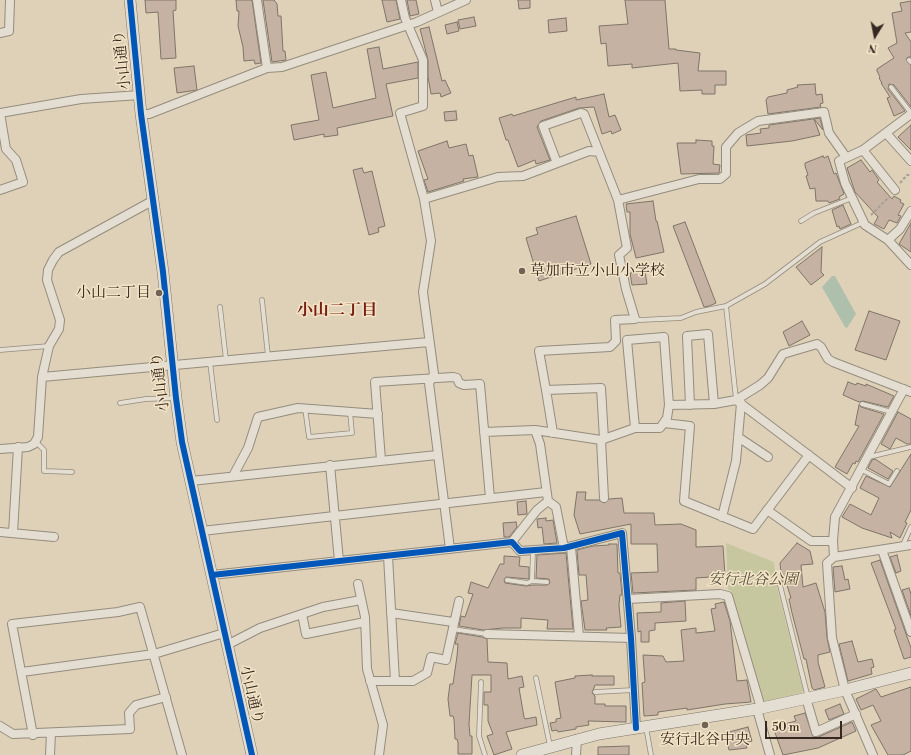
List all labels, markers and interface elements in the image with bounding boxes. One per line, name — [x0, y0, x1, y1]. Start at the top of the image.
north arrow — [855, 16, 895, 56]
street label: 小山通り — [111, 29, 135, 91]
text: N — [867, 40, 878, 55]
place label: 草加市立小山小学校 — [530, 262, 665, 280]
marker: 草加市立小山小学校 — [517, 266, 527, 276]
place label: 小山二丁目 — [76, 284, 151, 302]
marker: 小山二丁目 — [154, 288, 164, 298]
district label: 小山二丁目 — [297, 301, 377, 321]
street label: 小山通り — [148, 351, 174, 413]
park label: 安行北谷公園 — [708, 571, 798, 589]
street label: 小山通り — [235, 664, 267, 726]
scale bar — [767, 713, 844, 739]
marker: 安行北谷中央 — [700, 720, 710, 730]
text: 50 m — [772, 720, 800, 735]
place label: 安行北谷中央 — [660, 731, 750, 749]

